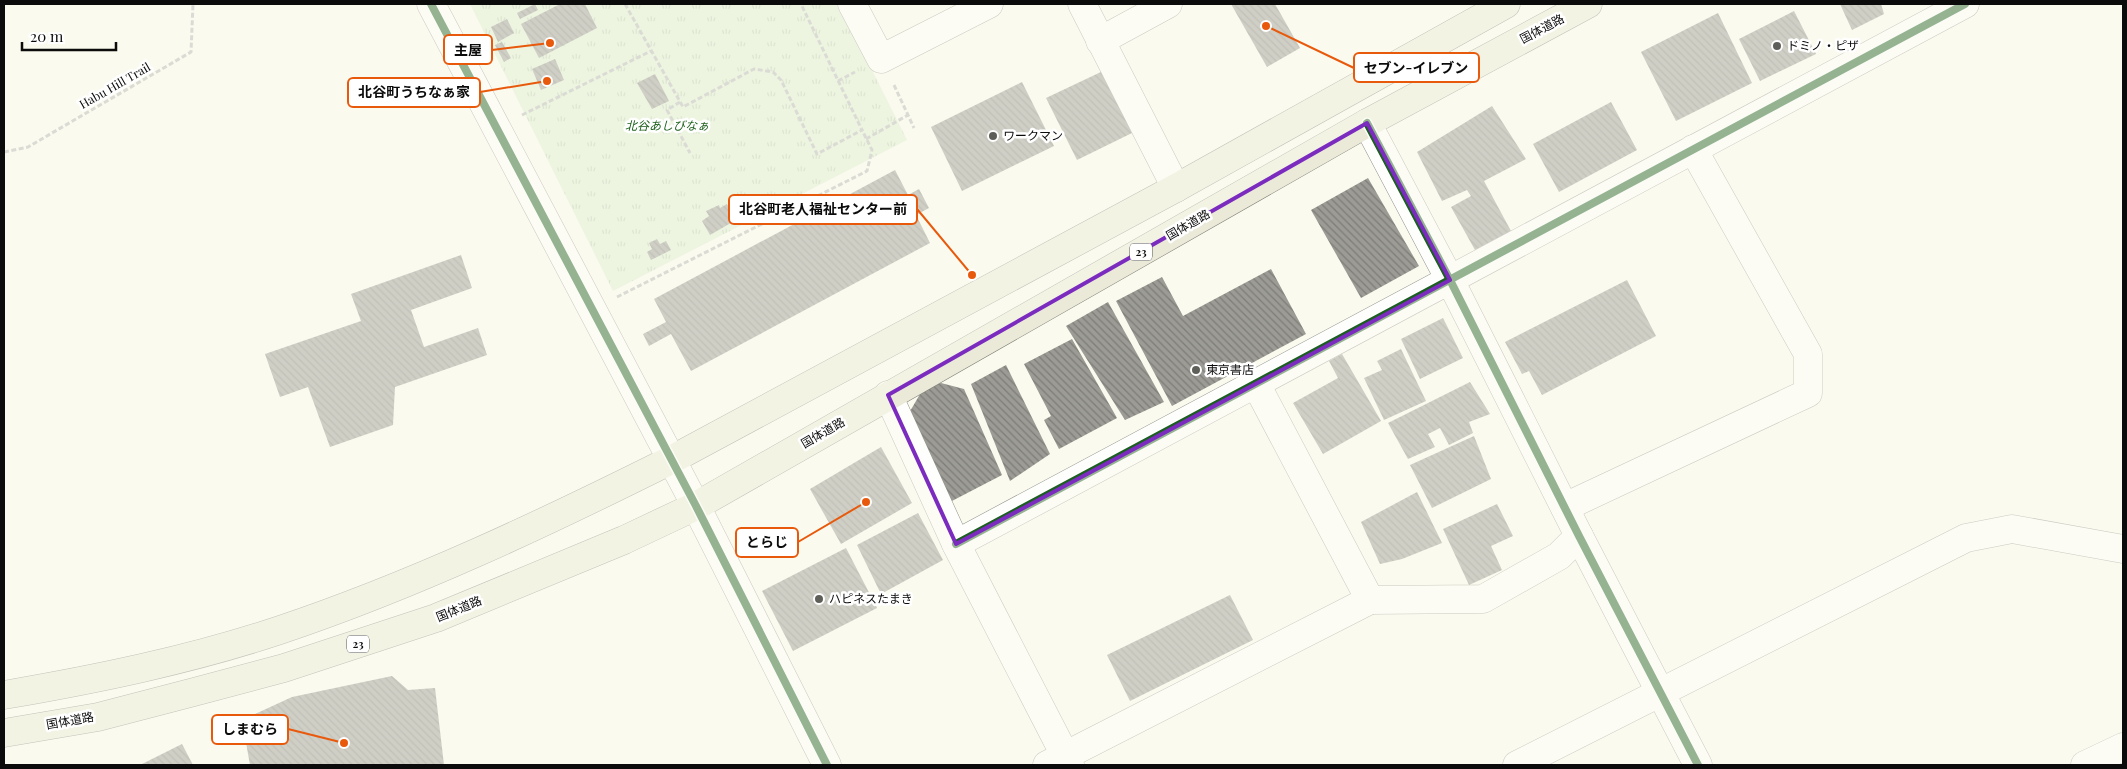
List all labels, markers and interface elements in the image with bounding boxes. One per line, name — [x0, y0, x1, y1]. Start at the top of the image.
street label: 国体道路 — [1517, 10, 1566, 46]
scale bar — [22, 20, 116, 52]
text: 20 m — [30, 26, 64, 46]
callout: 主屋 — [444, 35, 492, 64]
place label: ドミノ・ピザ — [1787, 37, 1859, 53]
text: 主屋 — [454, 40, 482, 59]
marker: ドミノ・ピザ — [1771, 40, 1783, 52]
callout: セブン-イレブン — [1354, 53, 1479, 82]
street label: Habu Hill Trail — [76, 58, 153, 112]
text: セブン-イレブン — [1364, 58, 1468, 77]
callout: 北谷町うちなぁ家 — [348, 78, 480, 107]
text: 北谷町うちなぁ家 — [358, 82, 470, 101]
park label: 北谷あしびなぁ — [625, 117, 709, 133]
place label: ワークマン — [1003, 127, 1063, 143]
marker: ワークマン — [987, 130, 999, 142]
callout: 北谷町老人福祉センター前 — [729, 195, 917, 224]
text: 北谷町老人福祉センター前 — [739, 199, 907, 218]
street label: 国体道路 — [1163, 205, 1212, 243]
road number: 23 — [1130, 243, 1152, 260]
place label: 東京書店 — [1206, 361, 1254, 377]
marker: 東京書店 — [1190, 364, 1202, 376]
street label: 国体道路 — [798, 413, 847, 451]
callout: とらじ — [736, 528, 798, 557]
text: とらじ — [746, 532, 788, 551]
place label: ハピネスたまき — [829, 590, 913, 606]
street label: 国体道路 — [433, 592, 484, 624]
marker: ハピネスたまき — [813, 593, 825, 605]
road number: 23 — [347, 636, 369, 652]
street label: 国体道路 — [45, 708, 95, 732]
callout: しまむら — [212, 715, 288, 744]
text: しまむら — [222, 719, 278, 738]

